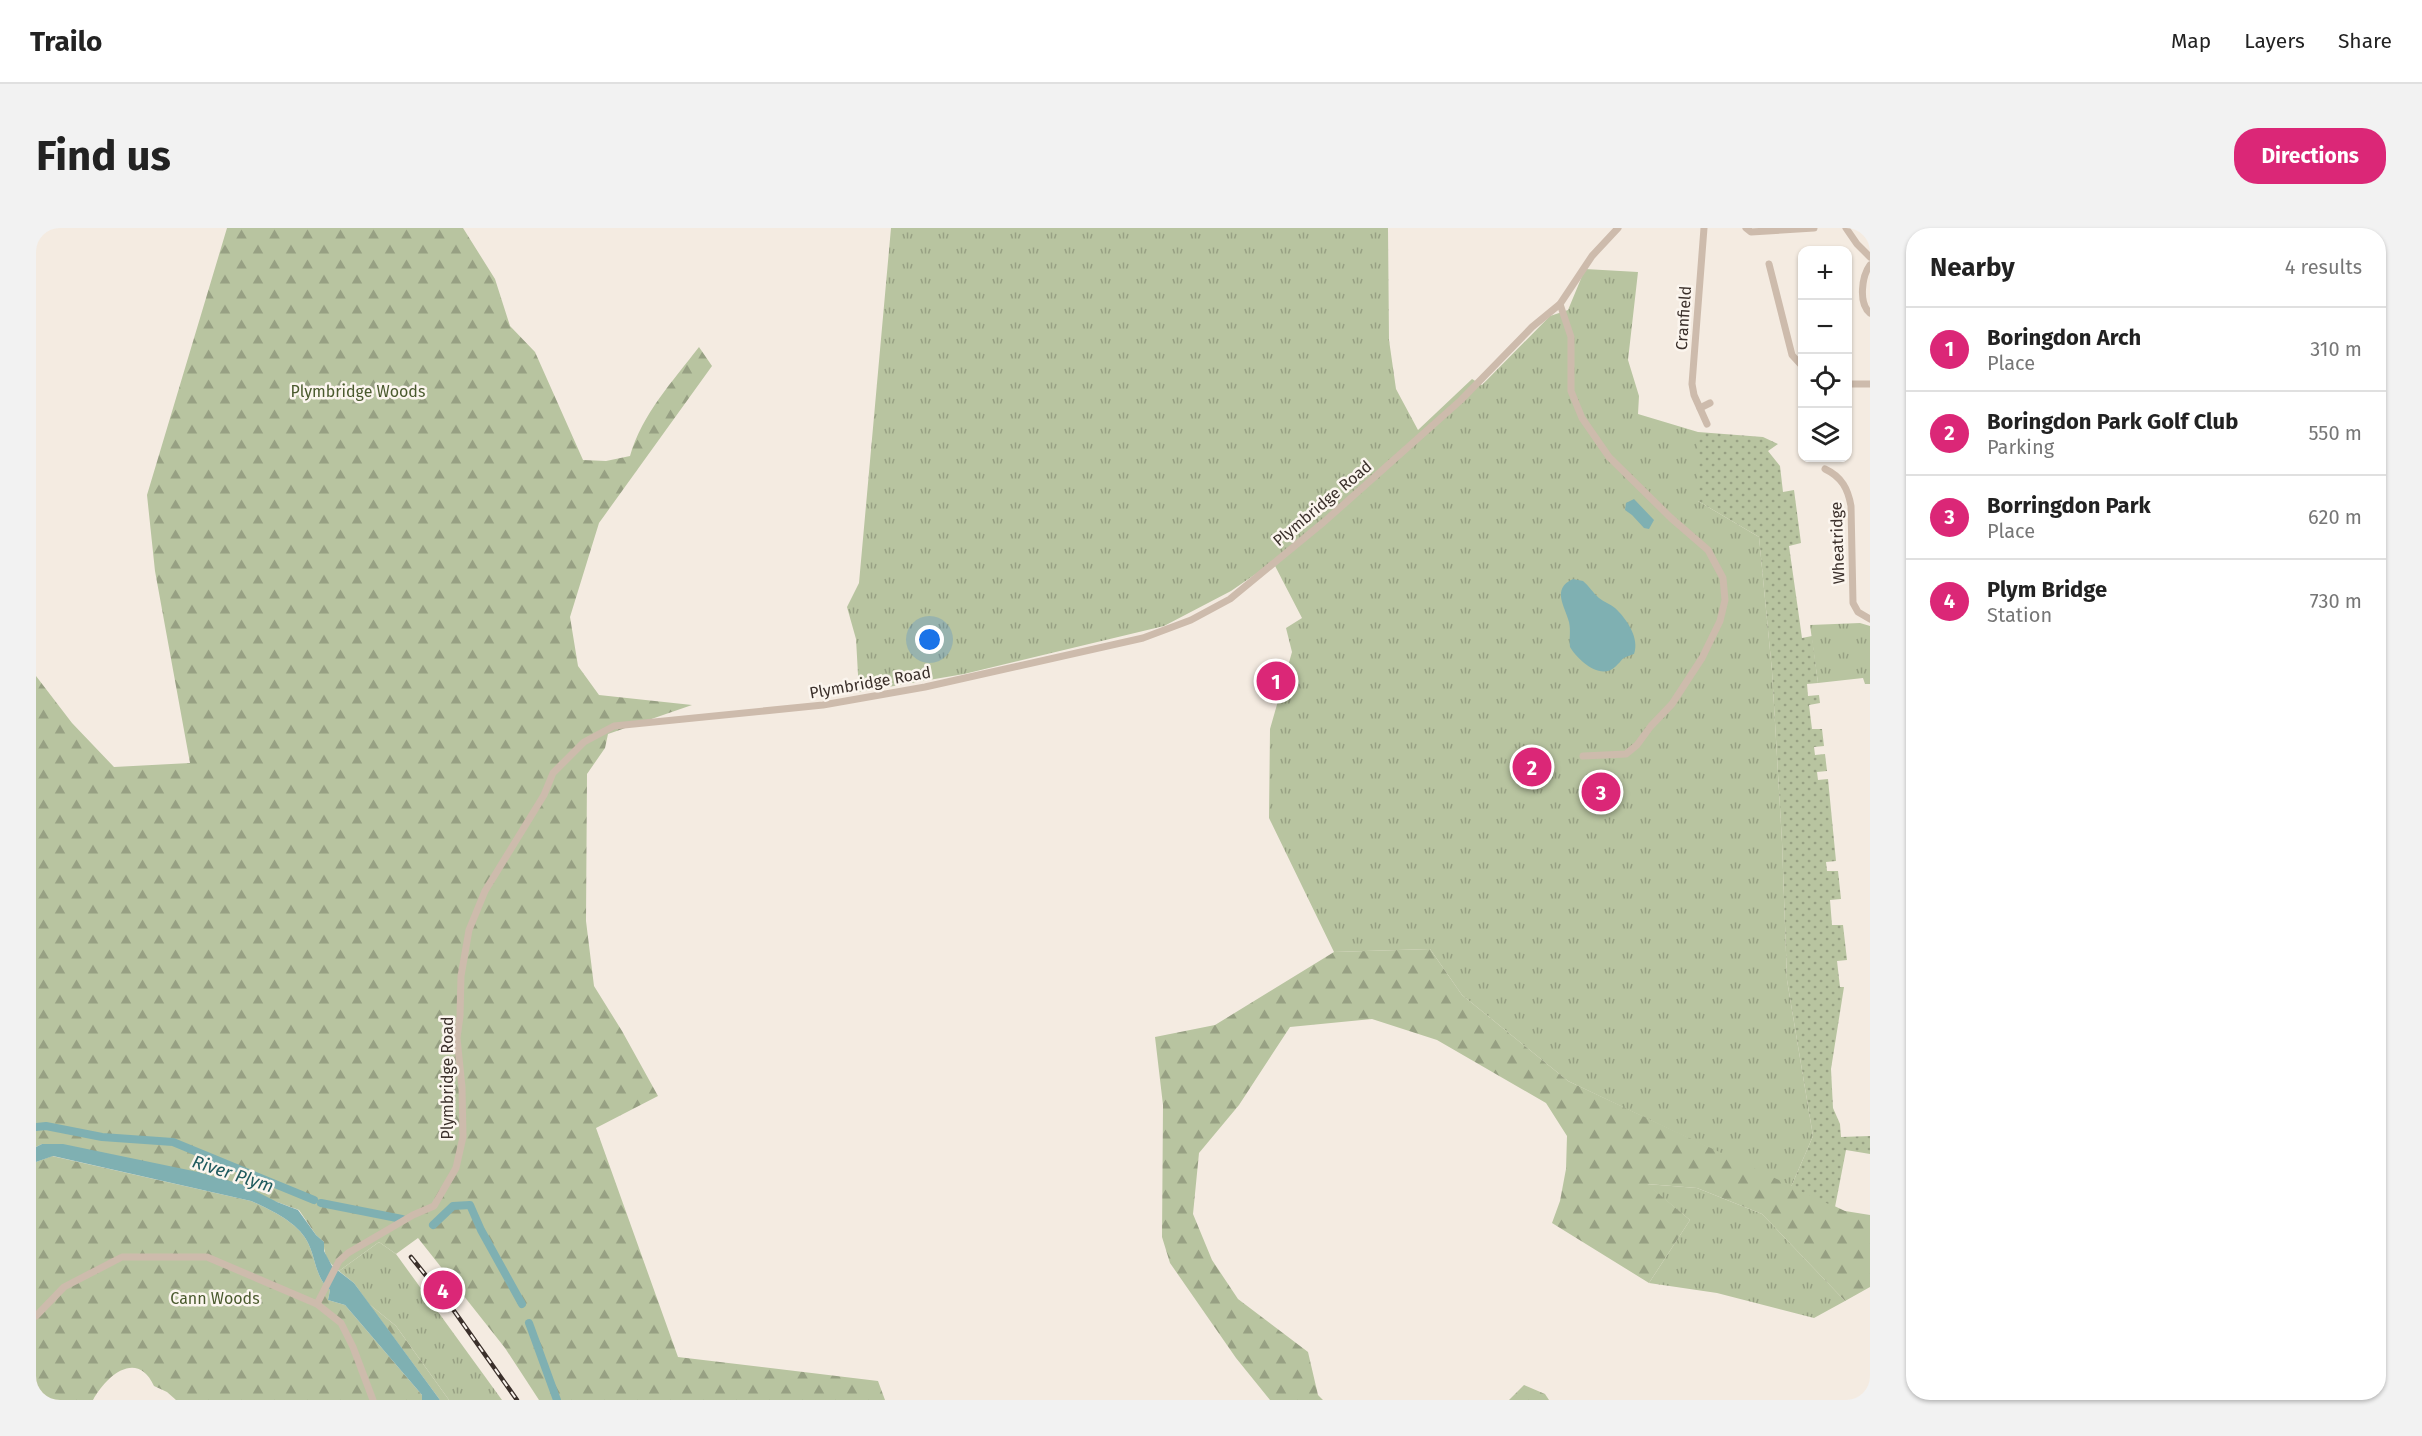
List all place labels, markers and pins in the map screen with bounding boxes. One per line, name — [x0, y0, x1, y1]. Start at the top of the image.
pin: 1 — [1256, 658, 1296, 704]
pin: 2 — [1512, 744, 1552, 790]
pin: 3 — [1582, 770, 1620, 814]
pin: 4 — [424, 1268, 462, 1312]

